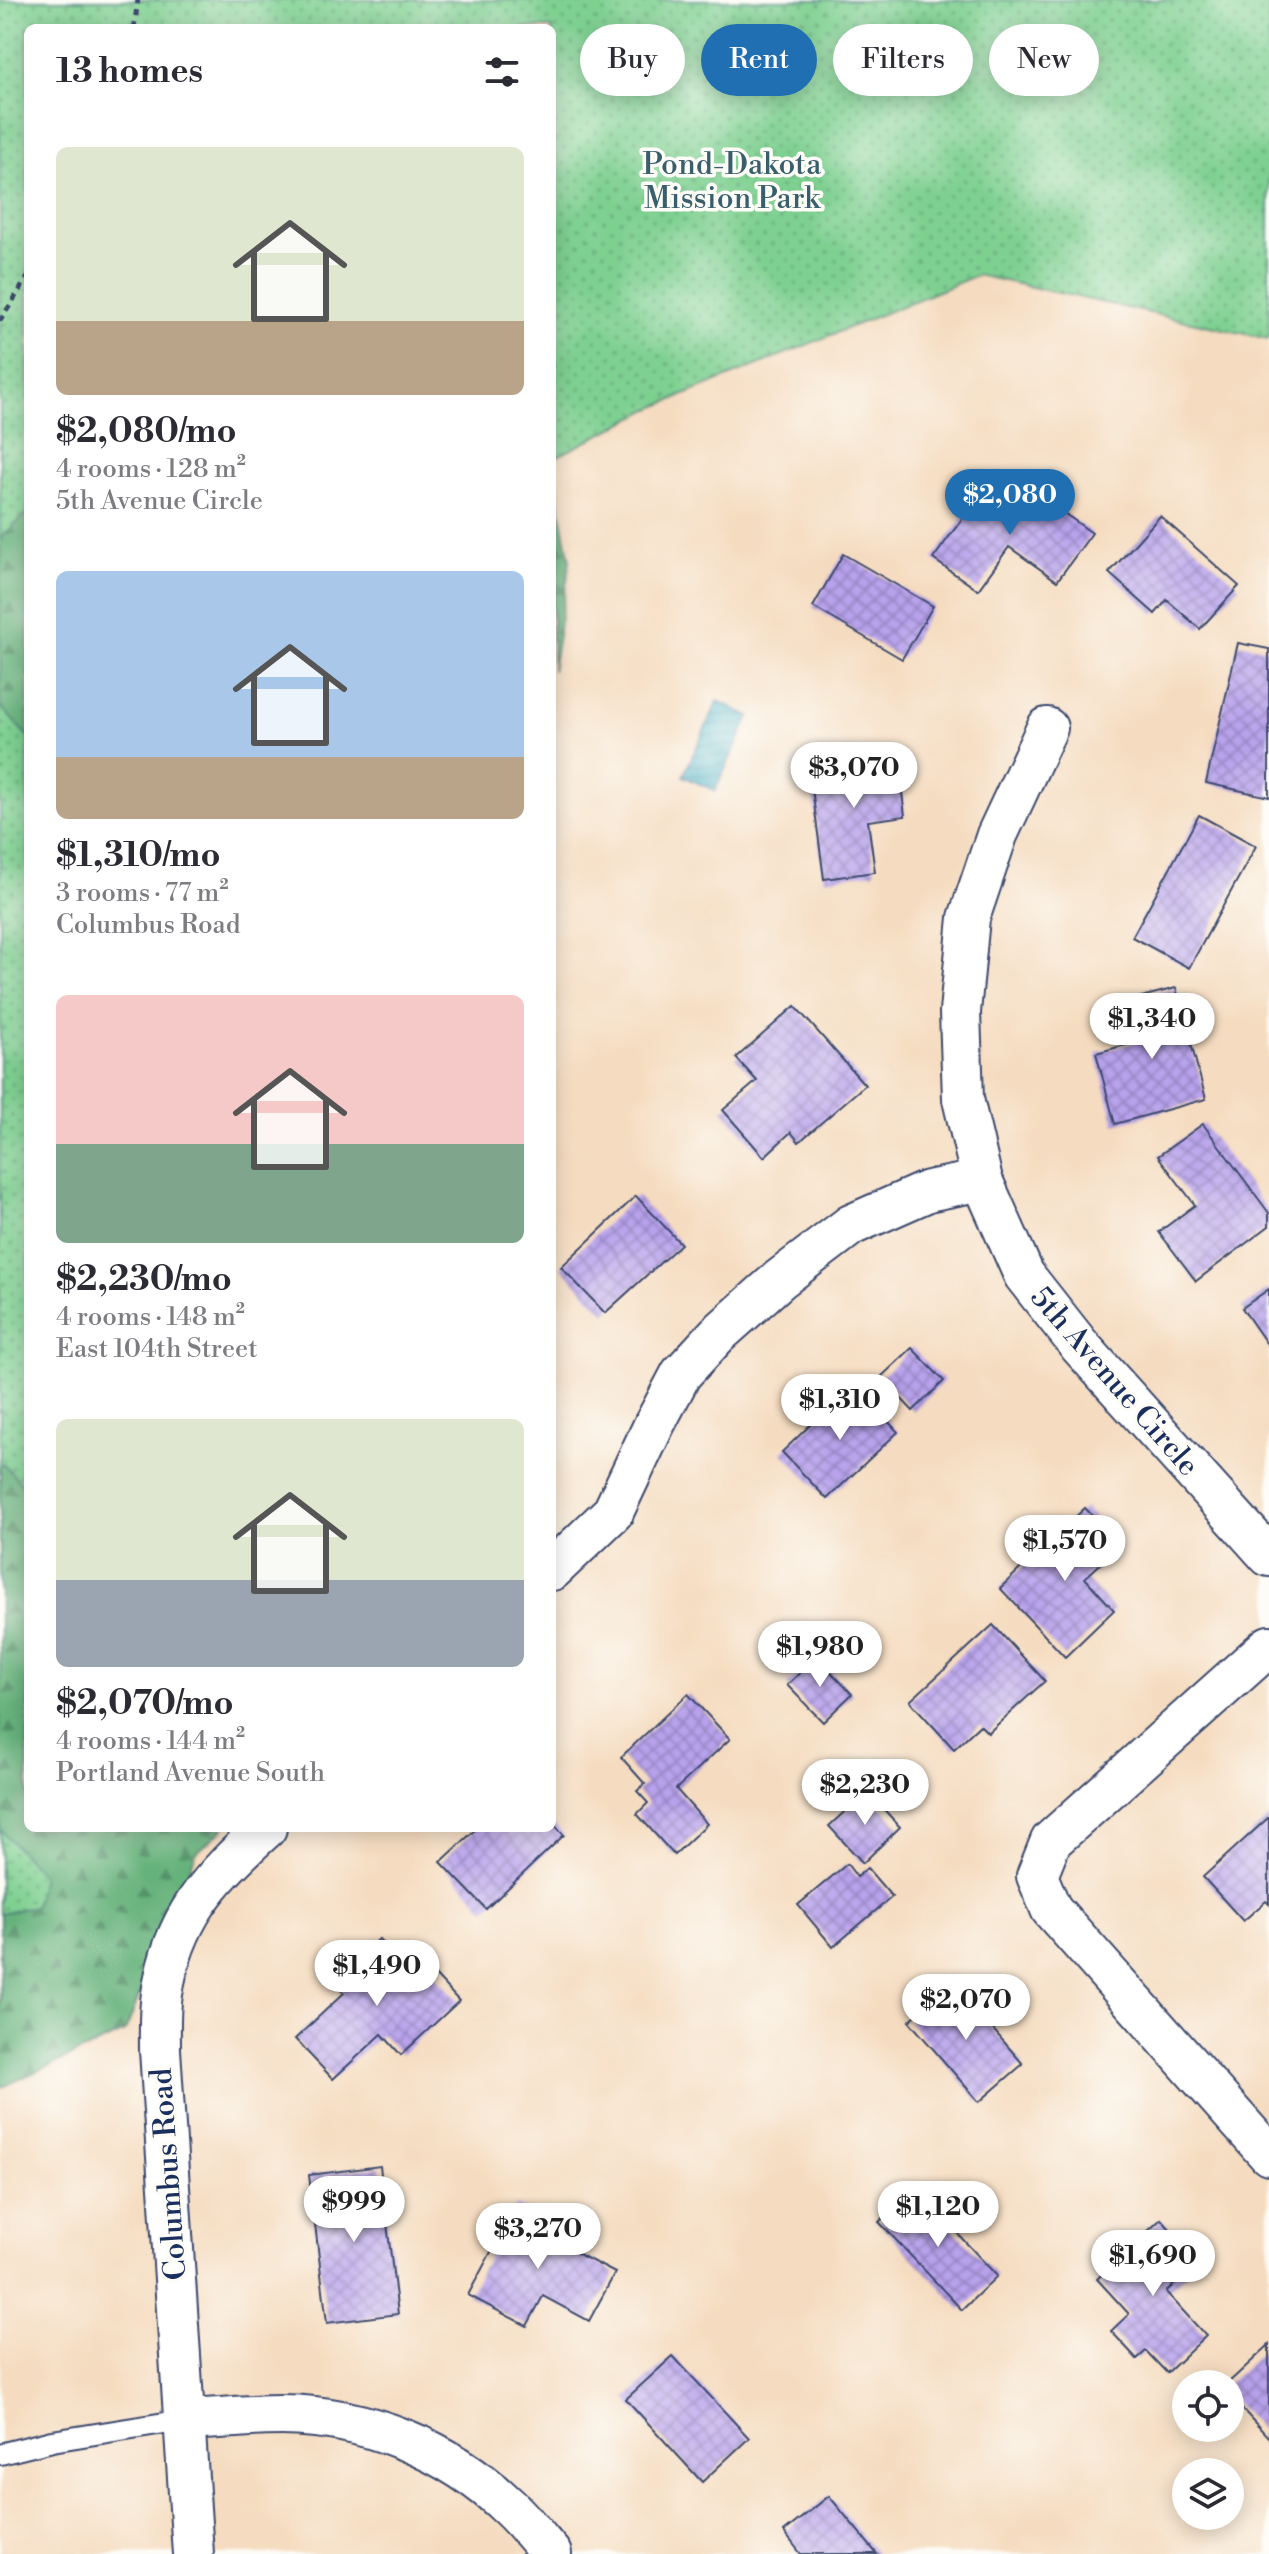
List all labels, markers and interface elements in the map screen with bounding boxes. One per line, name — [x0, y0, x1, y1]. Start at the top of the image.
chip: Buy — [580, 24, 685, 96]
chip: Rent — [701, 24, 817, 96]
chip: Filters — [833, 24, 973, 96]
chip: New — [989, 24, 1099, 96]
icon: filters — [480, 50, 524, 94]
text: 13 homes — [56, 51, 203, 93]
park label: Pond-Dakota Mission Park — [643, 146, 822, 218]
icon: home — [218, 199, 362, 343]
text: $2,080/mo — [56, 411, 236, 453]
text: 4 rooms · 128 m² — [56, 453, 246, 485]
pin: $2,080 — [945, 469, 1075, 537]
text: $2,080 — [963, 479, 1057, 511]
text: 5th Avenue Circle — [56, 485, 263, 517]
icon: home — [218, 623, 362, 767]
pin: $3,070 — [789, 742, 919, 810]
text: $3,070 — [808, 752, 900, 784]
text: $1,310/mo — [56, 835, 220, 877]
text: 3 rooms · 77 m² — [56, 877, 228, 909]
text: Columbus Road — [56, 909, 240, 941]
pin: $1,340 — [1087, 993, 1217, 1061]
text: $1,340 — [1108, 1003, 1196, 1035]
icon: home — [218, 1047, 362, 1191]
text: $2,230/mo — [56, 1259, 232, 1301]
street label: 5th Avenue Circle — [1022, 1279, 1207, 1484]
text: 4 rooms · 148 m² — [56, 1301, 245, 1333]
text: East 104th Street — [56, 1333, 257, 1365]
pin: $1,310 — [775, 1374, 905, 1442]
text: $1,310 — [799, 1384, 881, 1416]
icon: home — [218, 1471, 362, 1615]
pin: $1,570 — [1000, 1515, 1130, 1583]
text: $1,570 — [1023, 1525, 1107, 1557]
pin: $1,980 — [755, 1621, 885, 1689]
text: $1,980 — [776, 1631, 864, 1663]
text: $2,070/mo — [56, 1683, 233, 1725]
text: 4 rooms · 144 m² — [56, 1725, 245, 1757]
text: Portland Avenue South — [56, 1757, 325, 1789]
pin: $2,230 — [800, 1759, 930, 1827]
text: $2,230 — [820, 1769, 910, 1801]
pin: $1,490 — [312, 1940, 442, 2008]
text: $1,490 — [333, 1950, 421, 1982]
pin: $2,070 — [901, 1974, 1031, 2042]
text: $2,070 — [920, 1984, 1012, 2016]
street label: Columbus Road — [143, 2066, 195, 2281]
pin: $999 — [307, 2176, 401, 2244]
pin: $1,120 — [873, 2181, 1003, 2249]
text: $999 — [322, 2186, 386, 2218]
text: $1,120 — [896, 2191, 980, 2223]
pin: $3,270 — [473, 2203, 603, 2271]
text: $3,270 — [494, 2213, 582, 2245]
pin: $1,690 — [1088, 2230, 1218, 2298]
text: $1,690 — [1109, 2240, 1197, 2272]
map controls — [1172, 2370, 1244, 2530]
button: locate — [1172, 2370, 1244, 2442]
button: layers — [1172, 2458, 1244, 2530]

